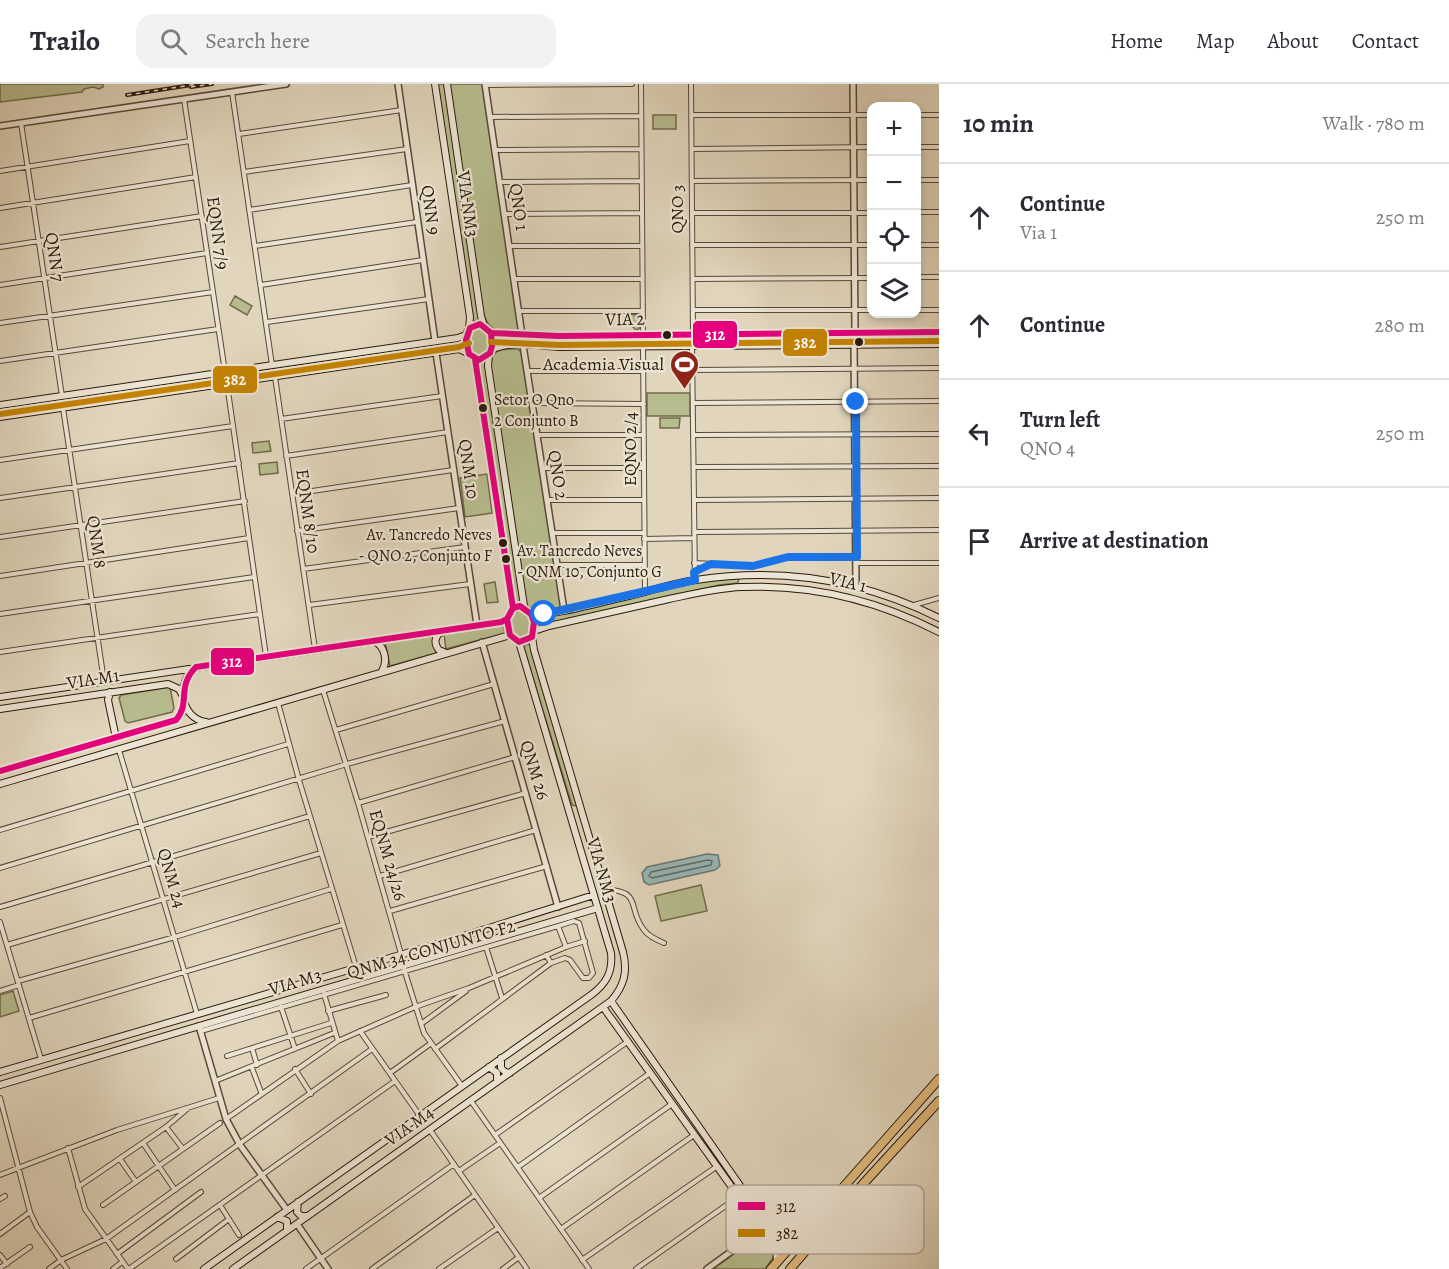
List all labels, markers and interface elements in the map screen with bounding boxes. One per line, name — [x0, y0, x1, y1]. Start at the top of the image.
search box — [136, 14, 556, 68]
text: Trailo — [30, 22, 100, 60]
icon: search — [157, 25, 190, 58]
text: Search here — [205, 26, 310, 56]
text: Home — [1110, 27, 1163, 55]
text: Map — [1196, 27, 1234, 55]
text: About — [1267, 27, 1319, 55]
text: Contact — [1352, 27, 1419, 55]
map controls — [867, 102, 921, 318]
button: + — [867, 102, 921, 156]
text: 10 min — [963, 106, 1034, 141]
text: Walk · 780 m — [1323, 110, 1425, 137]
button: − — [867, 156, 921, 210]
street label: VIA NM3 — [451, 168, 485, 239]
street label: QNO 1 — [504, 182, 534, 232]
street label: QNN 9 — [416, 183, 446, 237]
street label: QNO 3 — [665, 185, 689, 234]
text: Continue — [1020, 189, 1105, 219]
street label: EQNN 7/9 — [201, 195, 235, 271]
icon: ahead — [963, 201, 996, 234]
text: 250 m — [1376, 204, 1425, 231]
button: locate — [867, 210, 921, 264]
text: Via 1 — [1020, 219, 1057, 246]
street label: QNN 7 — [40, 231, 70, 284]
button: layers — [867, 264, 921, 318]
street label: VIA 2 — [604, 307, 646, 331]
icon: ahead — [963, 309, 996, 342]
text: Continue — [1020, 310, 1105, 340]
text: 280 m — [1375, 312, 1425, 339]
line badge: 312 — [692, 320, 738, 349]
text: 312 — [705, 324, 725, 346]
line badge: 382 — [782, 328, 828, 357]
unlabelled marker — [661, 329, 673, 341]
text: 382 — [794, 332, 816, 354]
unlabelled marker — [853, 336, 865, 348]
sports icon: Academia Visual — [669, 348, 701, 390]
place label: Academia Visual — [542, 352, 665, 376]
line badge: 382 — [212, 365, 258, 394]
text: 382 — [224, 369, 246, 391]
route end — [842, 388, 868, 414]
place label: Setor O Qno 2 Conjunto B — [494, 389, 579, 432]
marker: Setor O Qno 2 Conjunto B — [477, 402, 489, 414]
text: Turn left — [1020, 405, 1100, 435]
street label: EQNO 2/4 — [618, 412, 642, 486]
icon: left — [963, 417, 996, 450]
text: 250 m — [1376, 420, 1425, 447]
text: QNO 4 — [1020, 435, 1075, 462]
street label: QNM 10 — [453, 438, 485, 500]
street label: QNO 2 — [542, 448, 574, 502]
street label: EQNM 8/10 — [290, 467, 326, 555]
street label: QNM 8 — [81, 514, 113, 570]
place label: Av. Tancredo Neves - QNO 2, Conjunto F — [359, 524, 492, 567]
icon: arrive — [963, 525, 996, 558]
text: Arrive at destination — [1020, 526, 1209, 556]
marker: Av. Tancredo Neves - QNO 2, Conjunto F — [497, 537, 509, 549]
place label: Av. Tancredo Neves - QNM 10, Conjunto G — [516, 540, 662, 583]
marker: Av. Tancredo Neves - QNM 10, Conjunto G — [500, 553, 512, 565]
street label: VIA 1 — [826, 566, 869, 598]
route start — [530, 600, 556, 626]
line badge: 312 — [210, 647, 255, 676]
text: 312 — [222, 651, 242, 673]
street label: VIA M1 — [64, 663, 121, 695]
street label: QNM 26 — [515, 737, 555, 803]
street label: EQNM 24/26 — [363, 806, 413, 904]
street label: VIA NM3 — [581, 833, 623, 906]
street label: QNM 24 — [152, 845, 192, 911]
street label: QNM 34 CONJUNTO F2 — [344, 913, 518, 985]
street label: VIA M3 — [265, 963, 324, 1001]
street label: VIA M4 — [379, 1100, 438, 1152]
legend — [726, 1185, 924, 1254]
text: 312 — [776, 1196, 796, 1218]
text: 382 — [776, 1223, 798, 1245]

